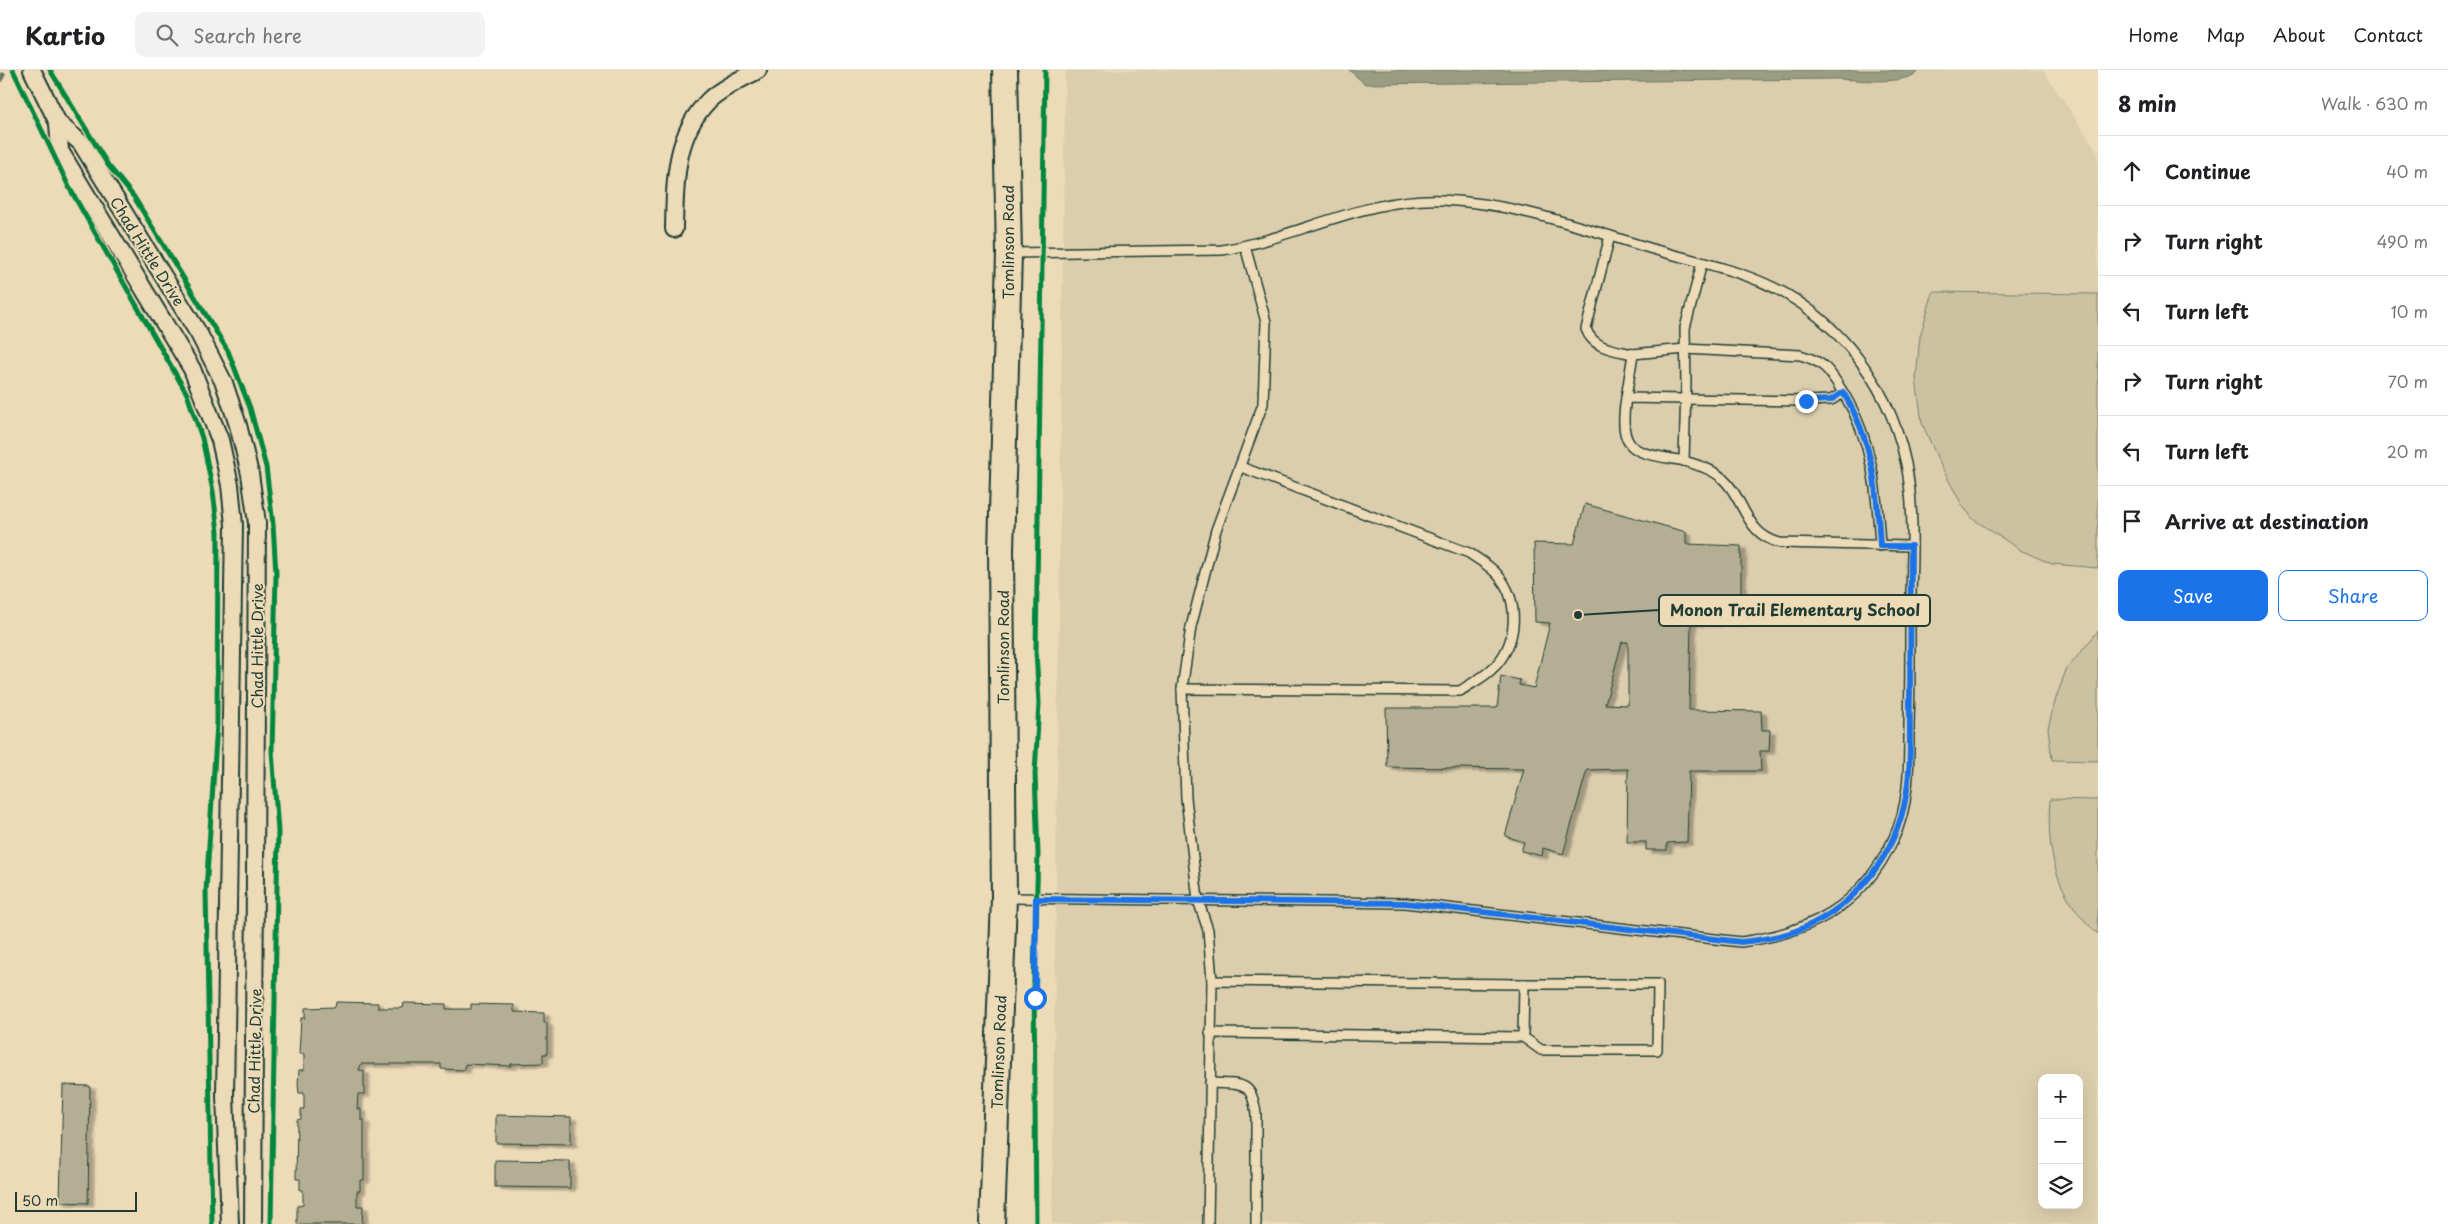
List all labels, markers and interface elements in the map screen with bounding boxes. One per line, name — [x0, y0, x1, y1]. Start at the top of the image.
search box — [135, 12, 485, 57]
text: Kartio — [25, 17, 105, 53]
icon: search — [153, 21, 181, 49]
text: Search here — [193, 21, 302, 49]
text: Home — [2128, 21, 2178, 48]
text: Map — [2206, 21, 2245, 48]
text: About — [2273, 21, 2325, 48]
text: Contact — [2353, 21, 2423, 48]
text: 8 min — [2118, 87, 2177, 119]
text: Walk · 630 m — [2321, 91, 2428, 115]
icon: ahead — [2118, 157, 2146, 185]
text: Continue — [2165, 157, 2251, 185]
text: 40 m — [2386, 159, 2428, 183]
street label: Tomlinson Road — [996, 185, 1019, 299]
street label: Chad Hittle Drive — [105, 192, 191, 310]
icon: right — [2118, 227, 2146, 255]
text: Turn right — [2165, 227, 2263, 255]
text: 490 m — [2377, 229, 2428, 253]
icon: left — [2118, 297, 2146, 325]
text: Turn left — [2165, 297, 2249, 325]
text: 10 m — [2391, 299, 2428, 323]
icon: right — [2118, 367, 2146, 395]
text: Turn right — [2165, 367, 2263, 395]
text: 70 m — [2388, 369, 2428, 393]
route end — [1795, 390, 1818, 413]
icon: left — [2118, 437, 2146, 465]
text: Turn left — [2165, 437, 2249, 465]
text: 20 m — [2387, 439, 2428, 463]
icon: arrive — [2118, 507, 2146, 535]
text: Arrive at destination — [2165, 507, 2369, 535]
button: Save — [2118, 570, 2268, 621]
button: Share — [2278, 570, 2428, 621]
street label: Chad Hittle Drive — [245, 583, 268, 709]
street label: Tomlinson Road — [991, 590, 1014, 704]
callout: Monon Trail Elementary School — [1659, 595, 1930, 626]
text: Monon Trail Elementary School — [1670, 597, 1920, 621]
route start — [1024, 987, 1047, 1010]
street label: Chad Hittle Drive — [241, 988, 267, 1114]
street label: Tomlinson Road — [985, 994, 1011, 1110]
map controls — [2038, 1074, 2083, 1209]
button: + — [2038, 1074, 2083, 1119]
button: − — [2038, 1119, 2083, 1164]
button: layers — [2038, 1164, 2083, 1209]
scale bar — [15, 1189, 138, 1212]
text: 50 m — [22, 1190, 58, 1211]

